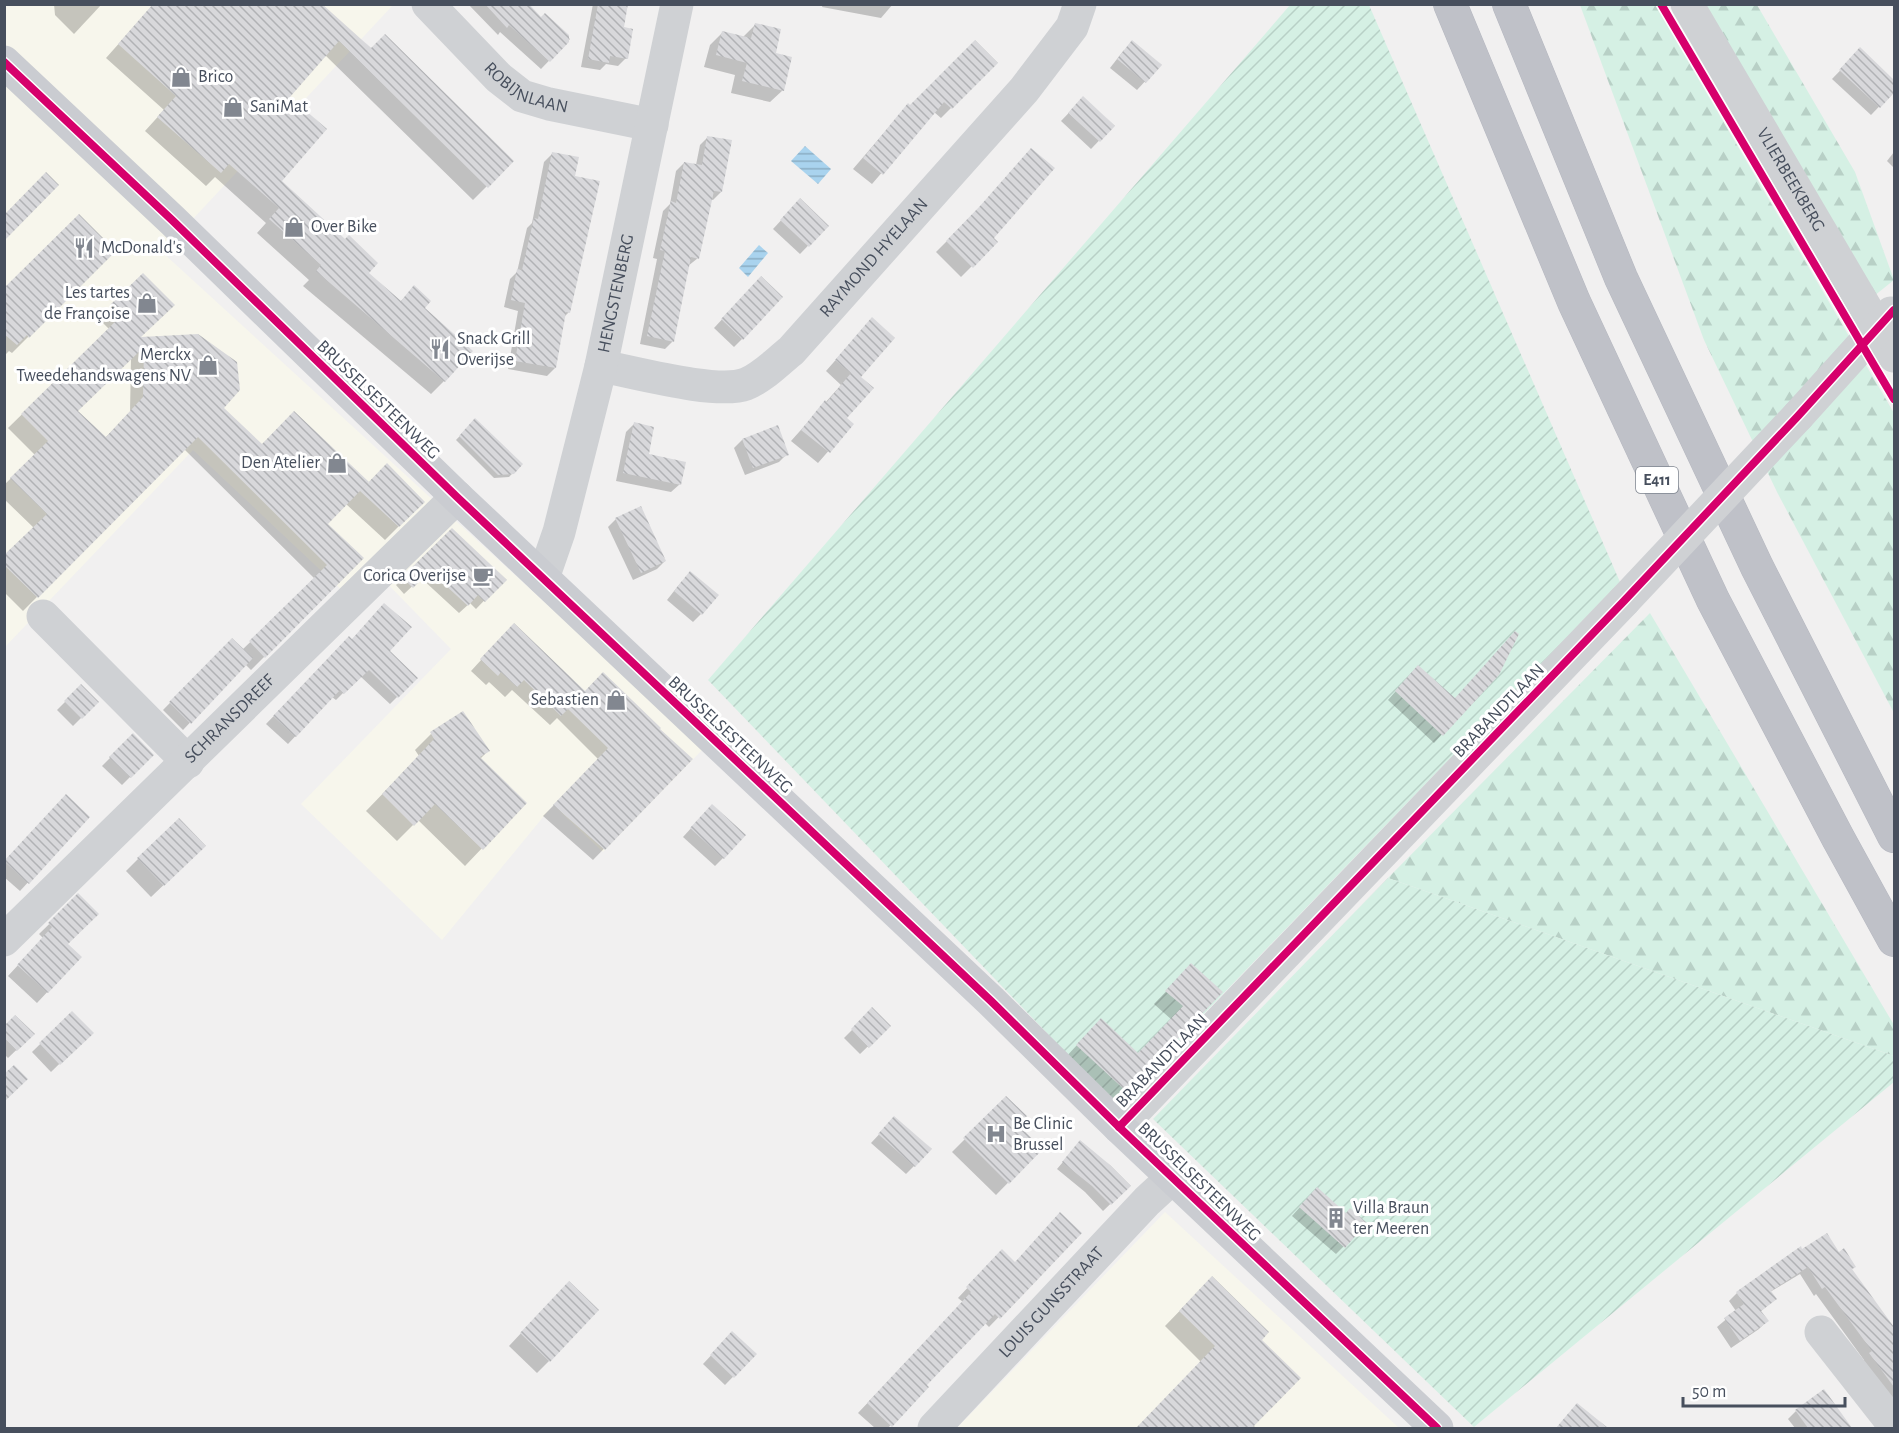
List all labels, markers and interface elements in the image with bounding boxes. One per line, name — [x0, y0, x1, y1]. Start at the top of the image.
street label: ROBIJNLAAN — [480, 59, 570, 117]
shop icon: Brico — [169, 65, 193, 89]
place label: Brico — [198, 68, 234, 86]
shop icon: SaniMat — [221, 95, 245, 119]
place label: SaniMat — [250, 98, 308, 116]
street label: VLIERBEEKBERG — [1753, 125, 1828, 235]
street label: RAYMOND HYELAAN — [817, 195, 932, 321]
shop icon: Over Bike — [282, 215, 306, 239]
place label: Over Bike — [311, 218, 377, 236]
street label: HENGSTENBERG — [595, 233, 637, 354]
restaurant icon: McDonald's — [72, 236, 96, 260]
place label: McDonald's — [101, 239, 183, 257]
place label: Les tartes de Françoise — [44, 284, 130, 323]
shop icon: Les tartes de Françoise — [135, 291, 159, 315]
place label: Snack Grill Overijse — [457, 330, 531, 369]
street label: BRUSSELSESTEENWEG — [313, 337, 443, 463]
restaurant icon: Snack Grill Overijse — [428, 337, 452, 361]
place label: Merckx Tweedehandswagens NV — [16, 346, 192, 385]
shop icon: Merckx Tweedehandswagens NV — [196, 353, 220, 377]
shop icon: Den Atelier — [325, 451, 349, 475]
place label: Den Atelier — [241, 454, 320, 472]
road number: E411 — [1636, 467, 1678, 493]
cafe icon: Corica Overijse — [471, 564, 495, 588]
place label: Corica Overijse — [363, 567, 466, 585]
street label: BRABANDTLAAN — [1450, 661, 1548, 761]
street label: SCHRANSDREEF — [181, 671, 279, 767]
street label: BRUSSELSESTEENWEG — [664, 673, 796, 797]
shop icon: Sebastien — [604, 688, 628, 712]
place label: Sebastien — [531, 691, 599, 709]
street label: BRABANDTLAAN — [1113, 1011, 1211, 1111]
place label: Be Clinic Brussel — [1013, 1115, 1073, 1154]
street label: BRUSSELSESTEENWEG — [1134, 1119, 1264, 1245]
hospital icon: Be Clinic Brussel — [984, 1122, 1008, 1146]
place label: Villa Braun ter Meeren — [1353, 1199, 1429, 1238]
building icon: Villa Braun ter Meeren — [1324, 1206, 1348, 1230]
street label: LOUIS GUNSSTRAAT — [996, 1244, 1108, 1361]
scale bar — [1683, 1370, 1845, 1408]
text: 50 m — [1692, 1383, 1726, 1401]

